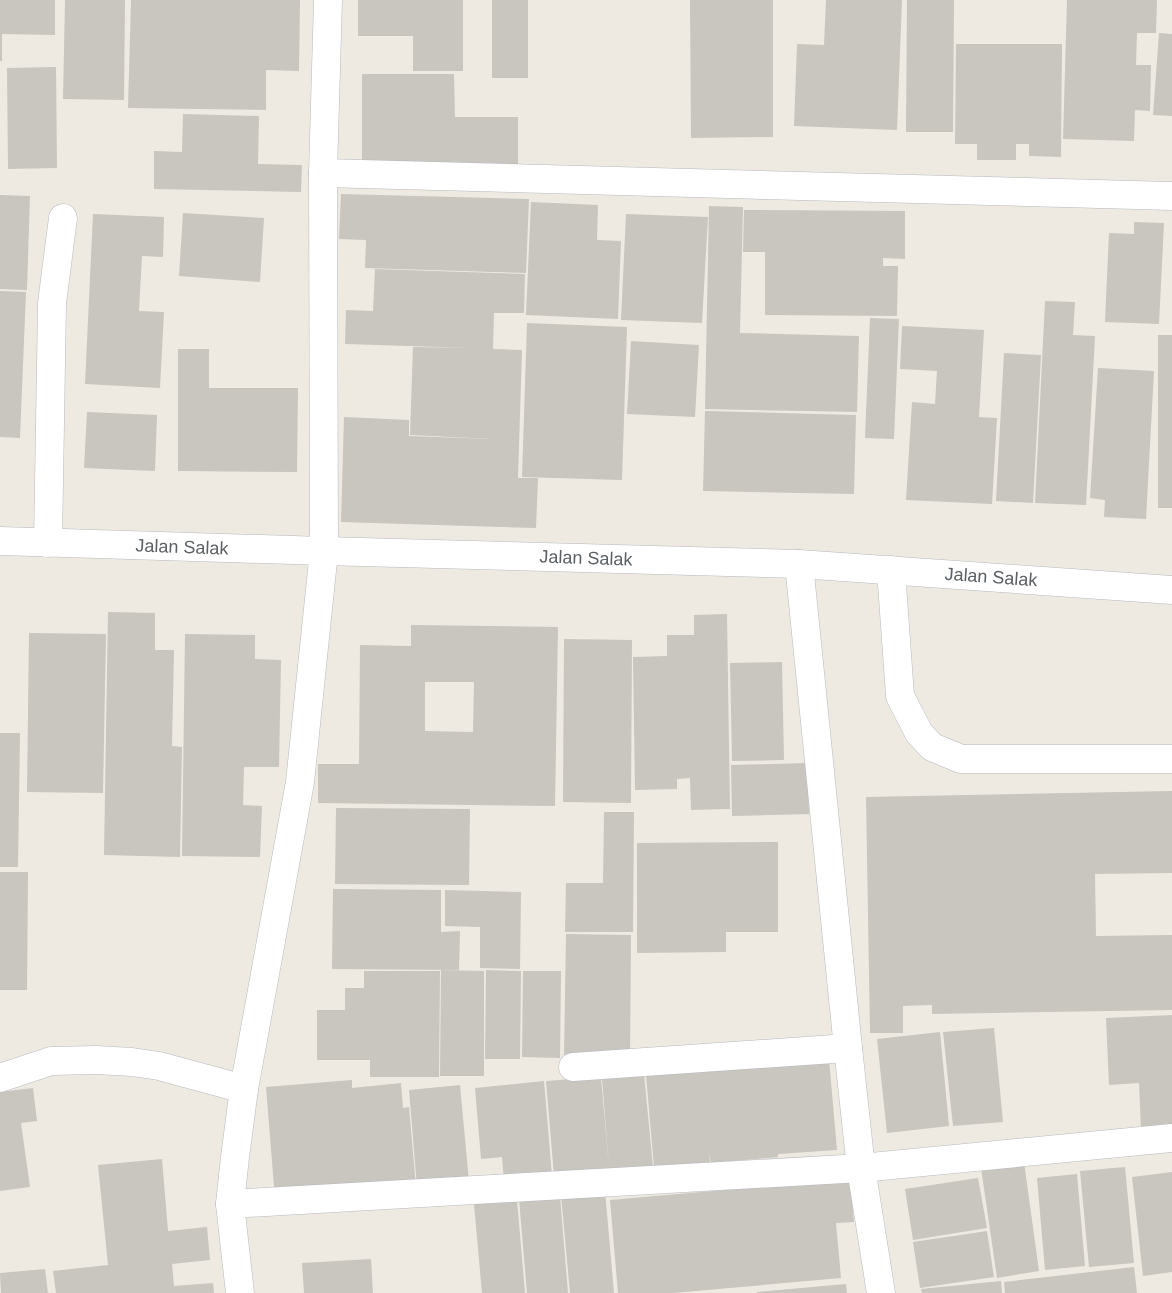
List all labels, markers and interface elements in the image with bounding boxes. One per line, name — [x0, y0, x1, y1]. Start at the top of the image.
street label: Jalan Salak — [135, 535, 230, 559]
street label: Jalan Salak — [539, 546, 634, 570]
street label: Jalan Salak — [944, 564, 1039, 590]

